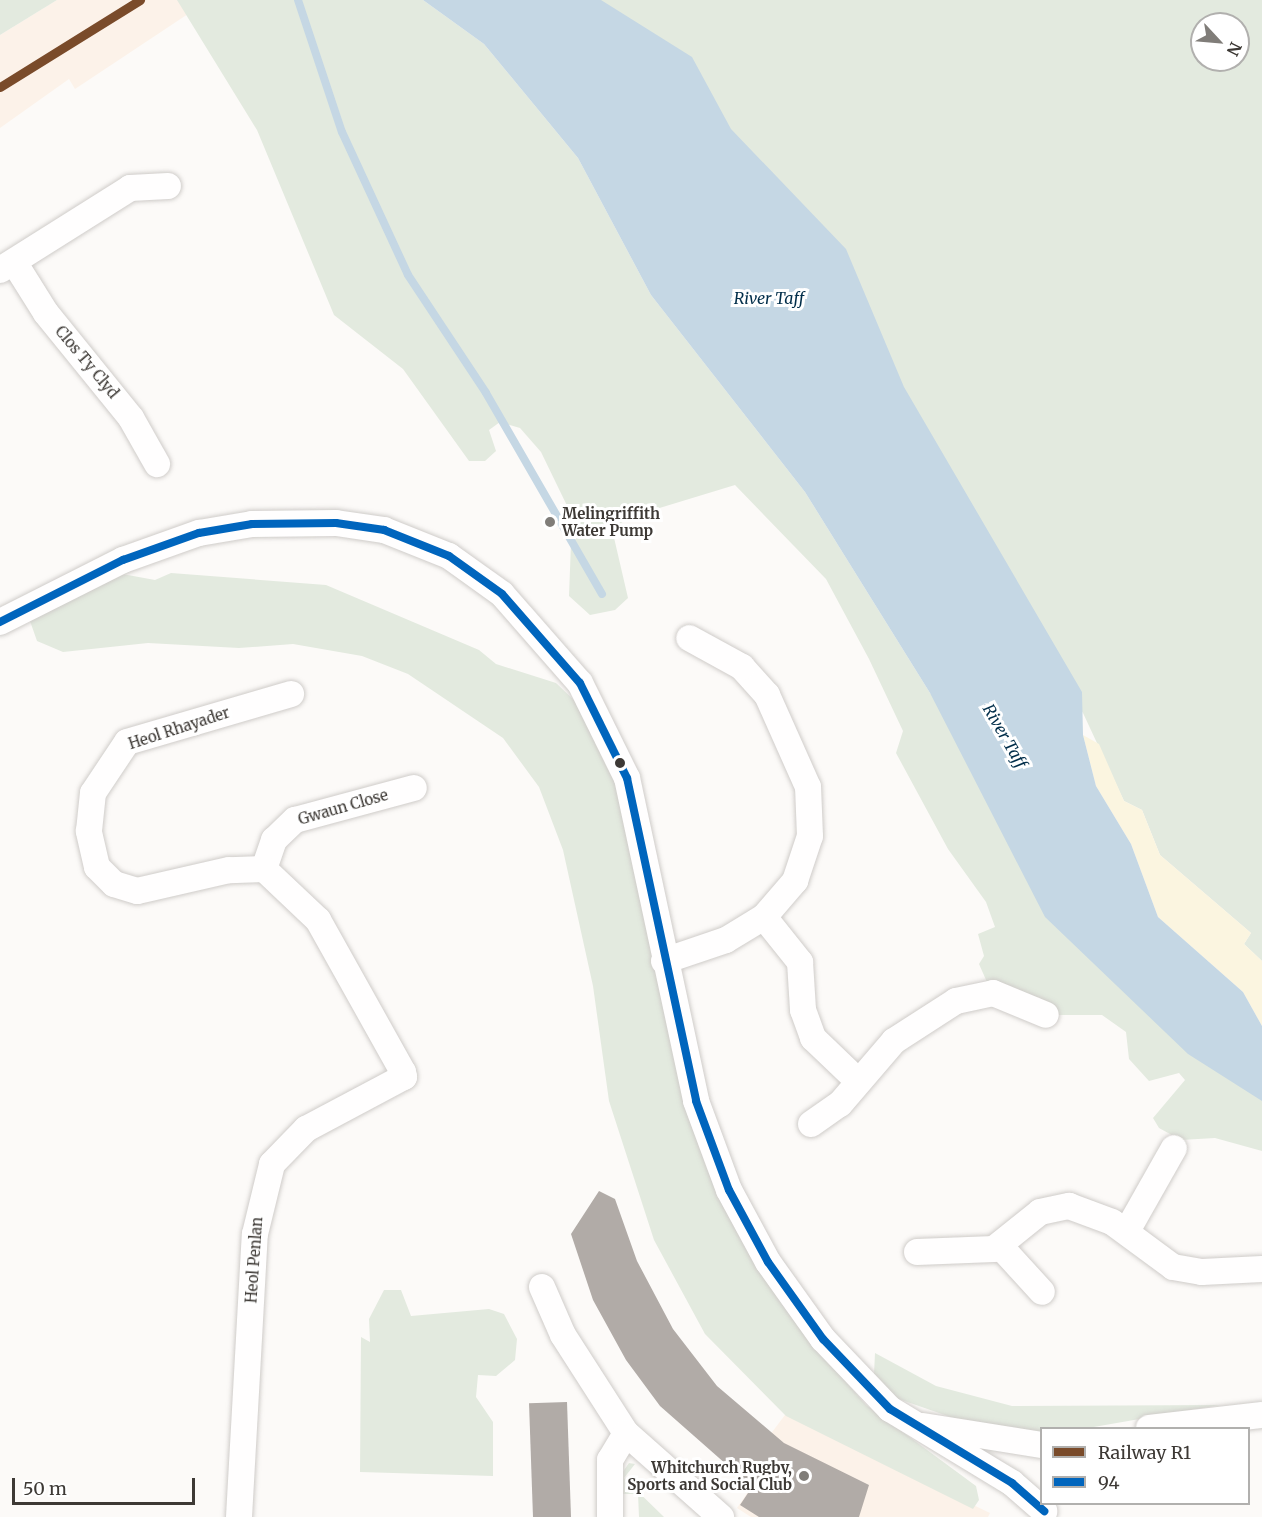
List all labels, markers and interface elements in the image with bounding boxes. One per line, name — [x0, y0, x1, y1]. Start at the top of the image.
north arrow — [1190, 12, 1250, 72]
text: N — [1223, 39, 1246, 59]
water label: River Taff — [734, 288, 804, 308]
street label: Clos Ty Clyd — [52, 322, 122, 402]
place label: Melingriffith Water Pump — [562, 504, 660, 539]
marker: Melingriffith Water Pump — [543, 515, 557, 529]
water label: River Taff — [979, 701, 1031, 771]
street label: Heol Rhayader — [126, 703, 232, 753]
unlabelled marker — [614, 757, 626, 769]
street label: Gwaun Close — [296, 786, 390, 828]
street label: Heol Penlan — [242, 1216, 266, 1304]
legend — [1040, 1427, 1250, 1505]
text: Railway R1 — [1098, 1441, 1191, 1464]
place label: Whitchurch Rugby, Sports and Social Club — [627, 1458, 792, 1493]
scale bar — [15, 1466, 198, 1504]
marker: Whitchurch Rugby, Sports and Social Club — [797, 1469, 811, 1483]
text: 94 — [1098, 1471, 1120, 1494]
text: 50 m — [23, 1477, 67, 1500]

